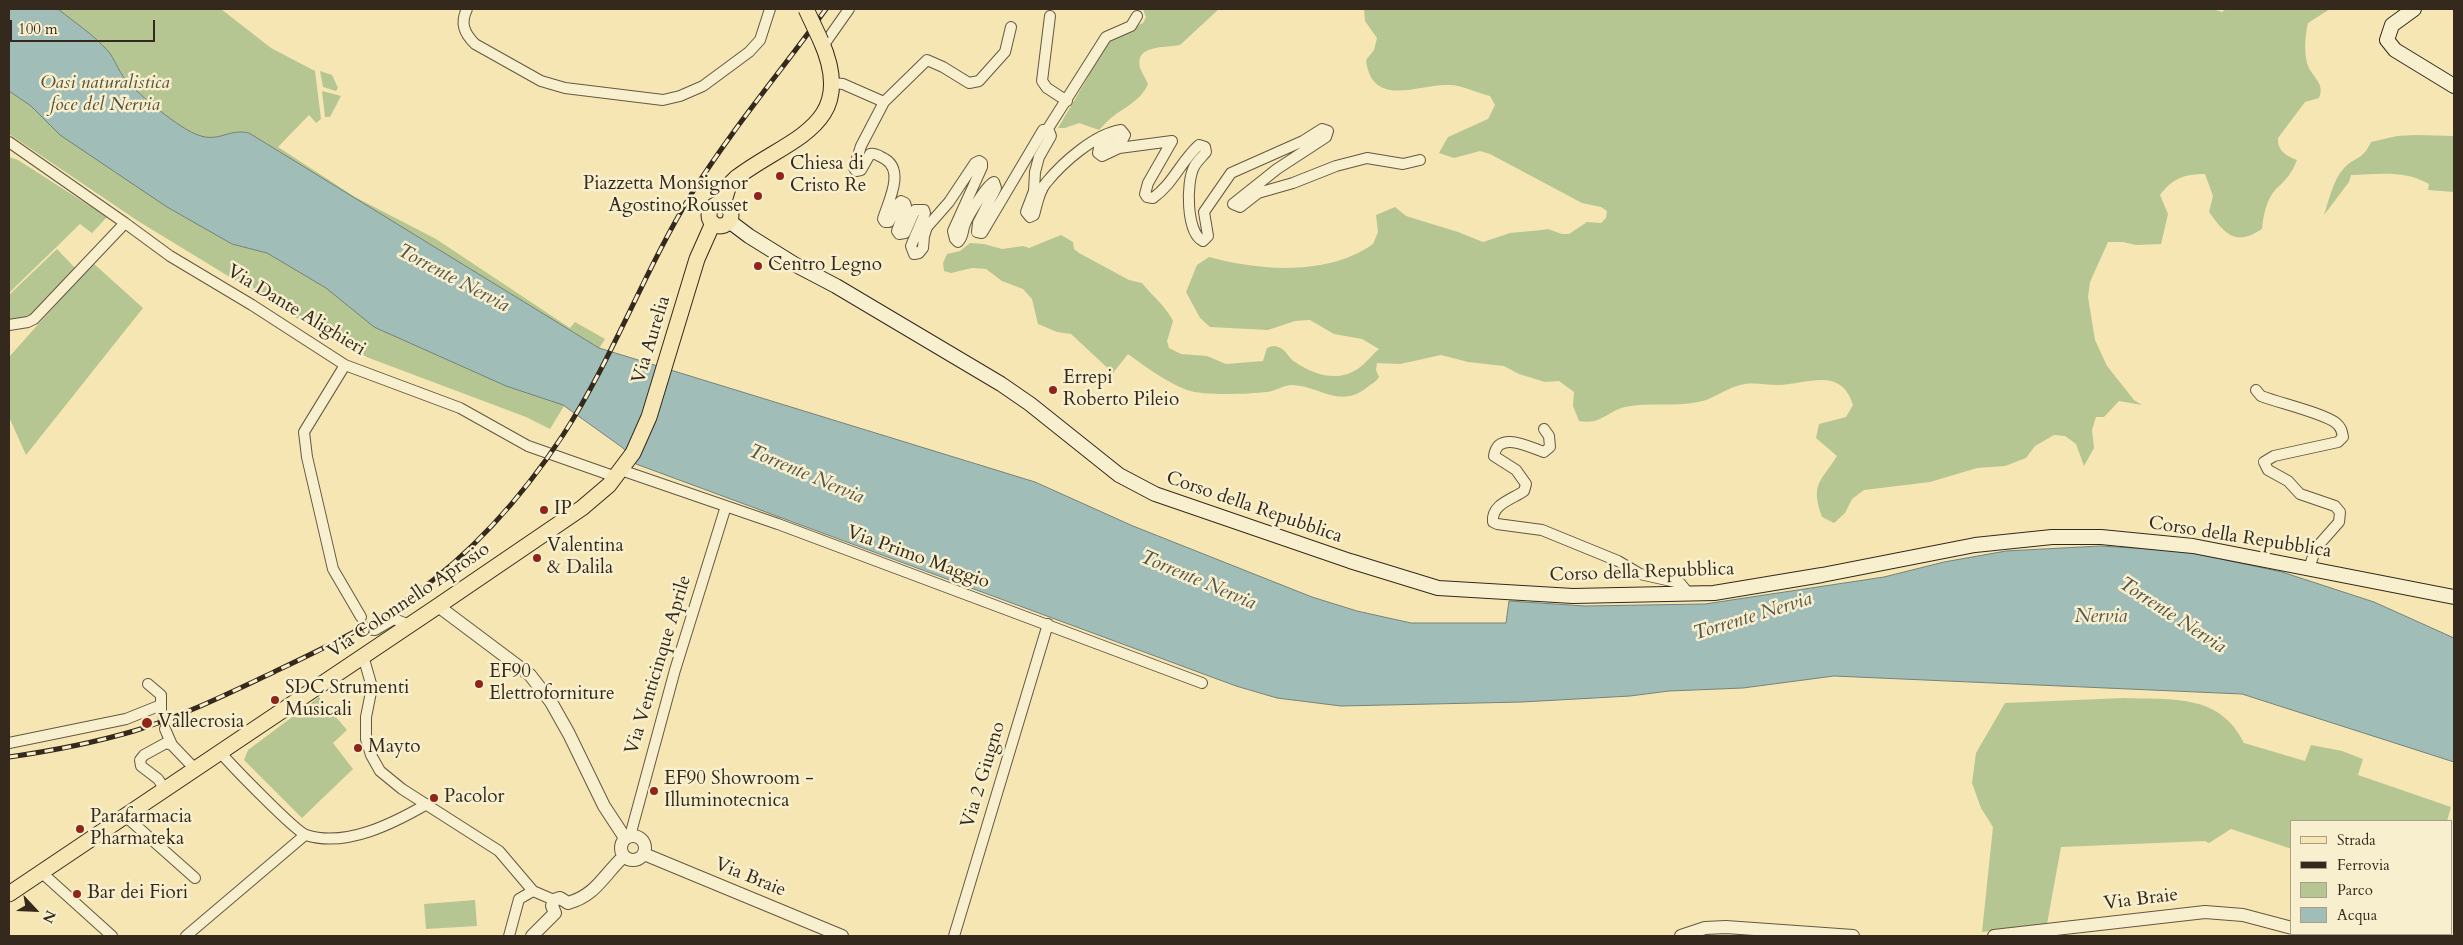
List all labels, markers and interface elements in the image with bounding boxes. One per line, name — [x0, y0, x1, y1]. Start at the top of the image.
scale bar — [12, 10, 158, 42]
text: 100 m — [18, 19, 58, 39]
park label: Oasi naturalistica foce del Nervia — [40, 73, 170, 117]
place label: Chiesa di Cristo Re — [790, 154, 866, 198]
marker: Chiesa di Cristo Re — [774, 170, 786, 182]
place label: Piazzetta Monsignor Agostino Rousset — [583, 174, 748, 218]
marker: Piazzetta Monsignor Agostino Rousset — [752, 190, 764, 202]
water label: Torrente Nervia — [393, 240, 513, 318]
place label: Centro Legno — [768, 255, 882, 277]
marker: Centro Legno — [752, 260, 764, 272]
street label: Via Dante Alighieri — [222, 261, 370, 361]
street label: Via Aurelia — [628, 293, 676, 387]
place label: Errepi Roberto Pileio — [1063, 368, 1179, 412]
marker: Errepi Roberto Pileio — [1047, 384, 1059, 396]
water label: Torrente Nervia — [745, 440, 867, 510]
street label: Corso della Repubblica — [1163, 467, 1345, 549]
place label: IP — [554, 499, 572, 521]
marker: IP — [538, 504, 550, 516]
street label: Corso della Repubblica — [2147, 512, 2333, 564]
street label: Via Primo Maggio — [843, 522, 993, 594]
place label: Valentina & Dalila — [547, 536, 624, 580]
street label: Via Colonnello Aprosio — [324, 538, 494, 664]
water label: Torrente Nervia — [1137, 546, 1259, 616]
marker: Valentina & Dalila — [531, 552, 543, 564]
street label: Corso della Repubblica — [1549, 558, 1735, 588]
water label: Torrente Nervia — [2114, 572, 2230, 660]
street label: Via Venticinque Aprile — [621, 573, 697, 757]
water label: Torrente Nervia — [1691, 588, 1815, 646]
water label: Nervia — [2074, 605, 2128, 629]
place label: EF90 Elettroforniture — [489, 662, 615, 706]
place label: SDC Strumenti Musicali — [285, 678, 409, 722]
marker: EF90 Elettroforniture — [473, 678, 485, 690]
marker: SDC Strumenti Musicali — [269, 694, 281, 706]
place label: Vallecrosia — [158, 712, 244, 734]
marker: Vallecrosia — [140, 716, 154, 730]
street label: Via 2 Giugno — [957, 719, 1011, 831]
place label: Mayto — [368, 737, 420, 759]
marker: Mayto — [352, 742, 364, 754]
place label: EF90 Showroom - Illuminotecnica — [664, 769, 814, 813]
marker: EF90 Showroom - Illuminotecnica — [648, 785, 660, 797]
place label: Pacolor — [444, 787, 504, 809]
marker: Pacolor — [428, 792, 440, 804]
place label: Parafarmacia Pharmateka — [90, 807, 192, 851]
legend — [2290, 820, 2453, 935]
marker: Parafarmacia Pharmateka — [74, 823, 86, 835]
text: Strada — [2337, 830, 2376, 850]
street label: Via Braie — [711, 853, 789, 903]
text: Ferrovia — [2337, 855, 2390, 875]
text: Parco — [2337, 880, 2373, 900]
place label: Bar dei Fiori — [87, 883, 188, 905]
street label: Via Braie — [2103, 884, 2179, 916]
north arrow — [10, 885, 60, 935]
marker: Bar dei Fiori — [71, 888, 83, 900]
text: Acqua — [2337, 905, 2377, 925]
text: N — [38, 907, 60, 926]

